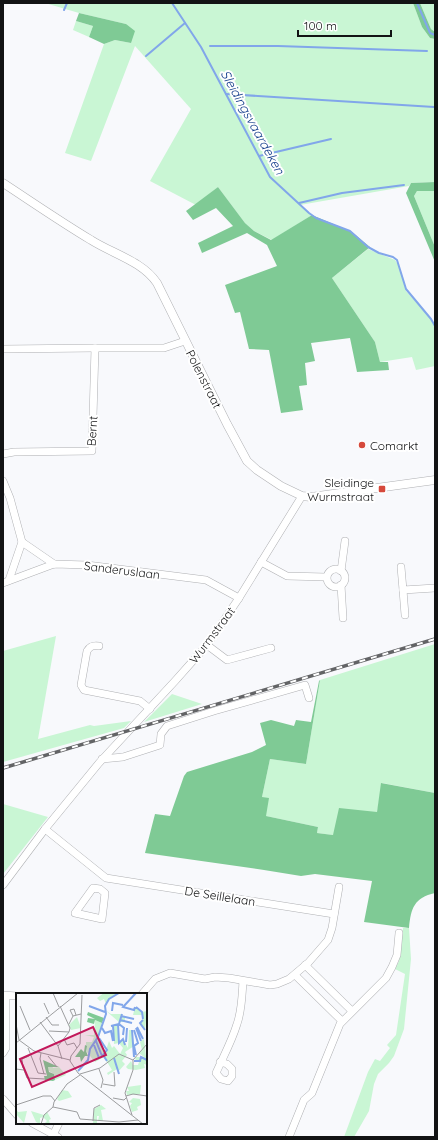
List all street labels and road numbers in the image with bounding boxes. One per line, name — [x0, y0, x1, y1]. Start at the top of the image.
street label: Polenstraat — [183, 347, 225, 411]
street label: Bernt — [83, 415, 101, 447]
street label: Sanderuslaan — [83, 558, 161, 582]
street label: Wurmstraat — [186, 604, 238, 666]
street label: De Seillelaan — [184, 883, 256, 909]

